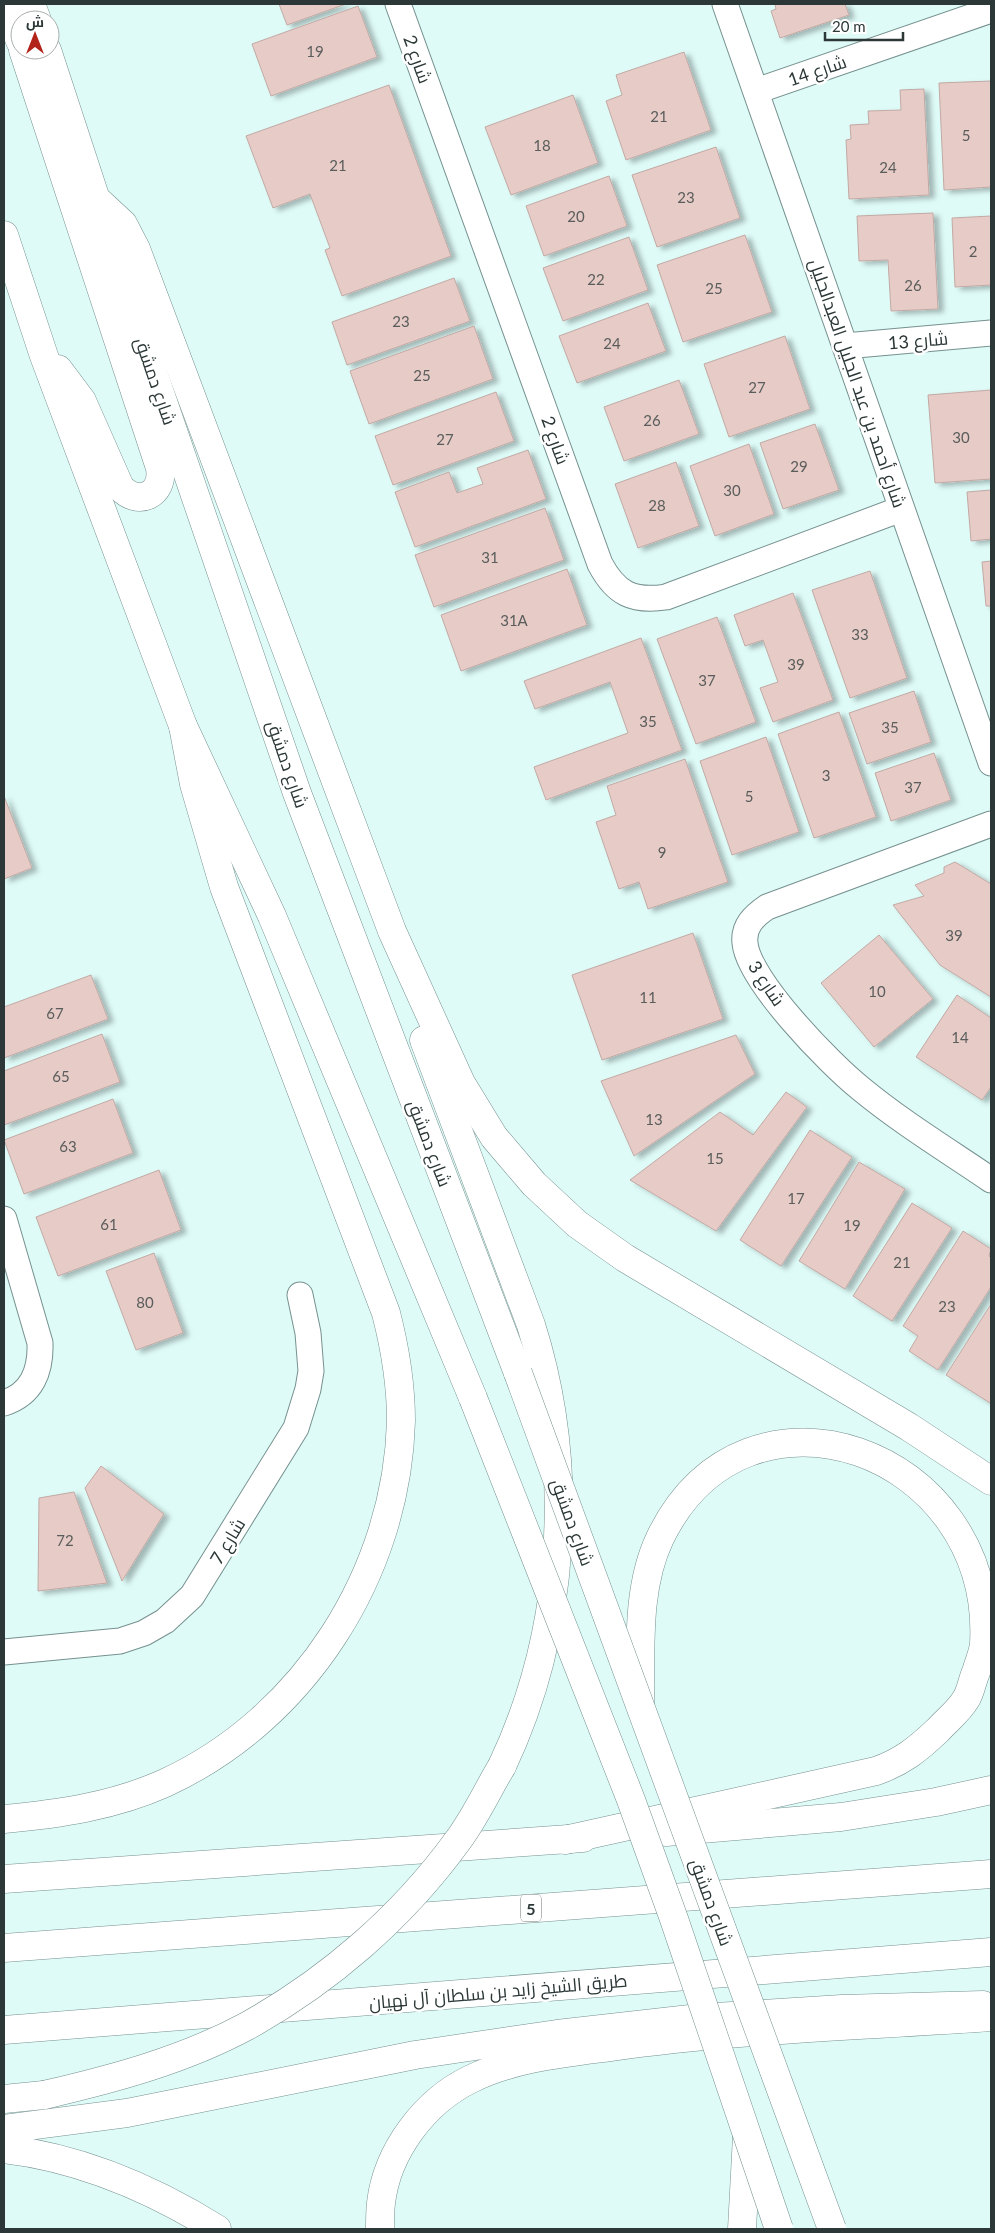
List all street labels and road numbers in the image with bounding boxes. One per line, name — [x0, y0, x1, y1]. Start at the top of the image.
street label: شارع 2 — [397, 32, 437, 87]
street label: شارع 14 — [785, 50, 850, 92]
street label: شارع أحمد بن عبد الجليل العبدالجليل — [803, 256, 911, 511]
street label: شارع 13 — [887, 326, 949, 356]
street label: شارع دمشق — [129, 334, 181, 428]
street label: شارع 2 — [535, 413, 575, 468]
street label: شارع دمشق — [261, 717, 313, 811]
street label: شارع 3 — [742, 956, 790, 1011]
street label: شارع دمشق — [401, 1096, 457, 1190]
street label: شارع دمشق — [545, 1475, 599, 1569]
street label: شارع 7 — [205, 1514, 251, 1569]
street label: شارع دمشق — [684, 1855, 738, 1949]
road number: 5 — [521, 1895, 541, 1922]
street label: طريق الشيخ زايد بن سلطان آل نهيان — [368, 1969, 628, 2015]

